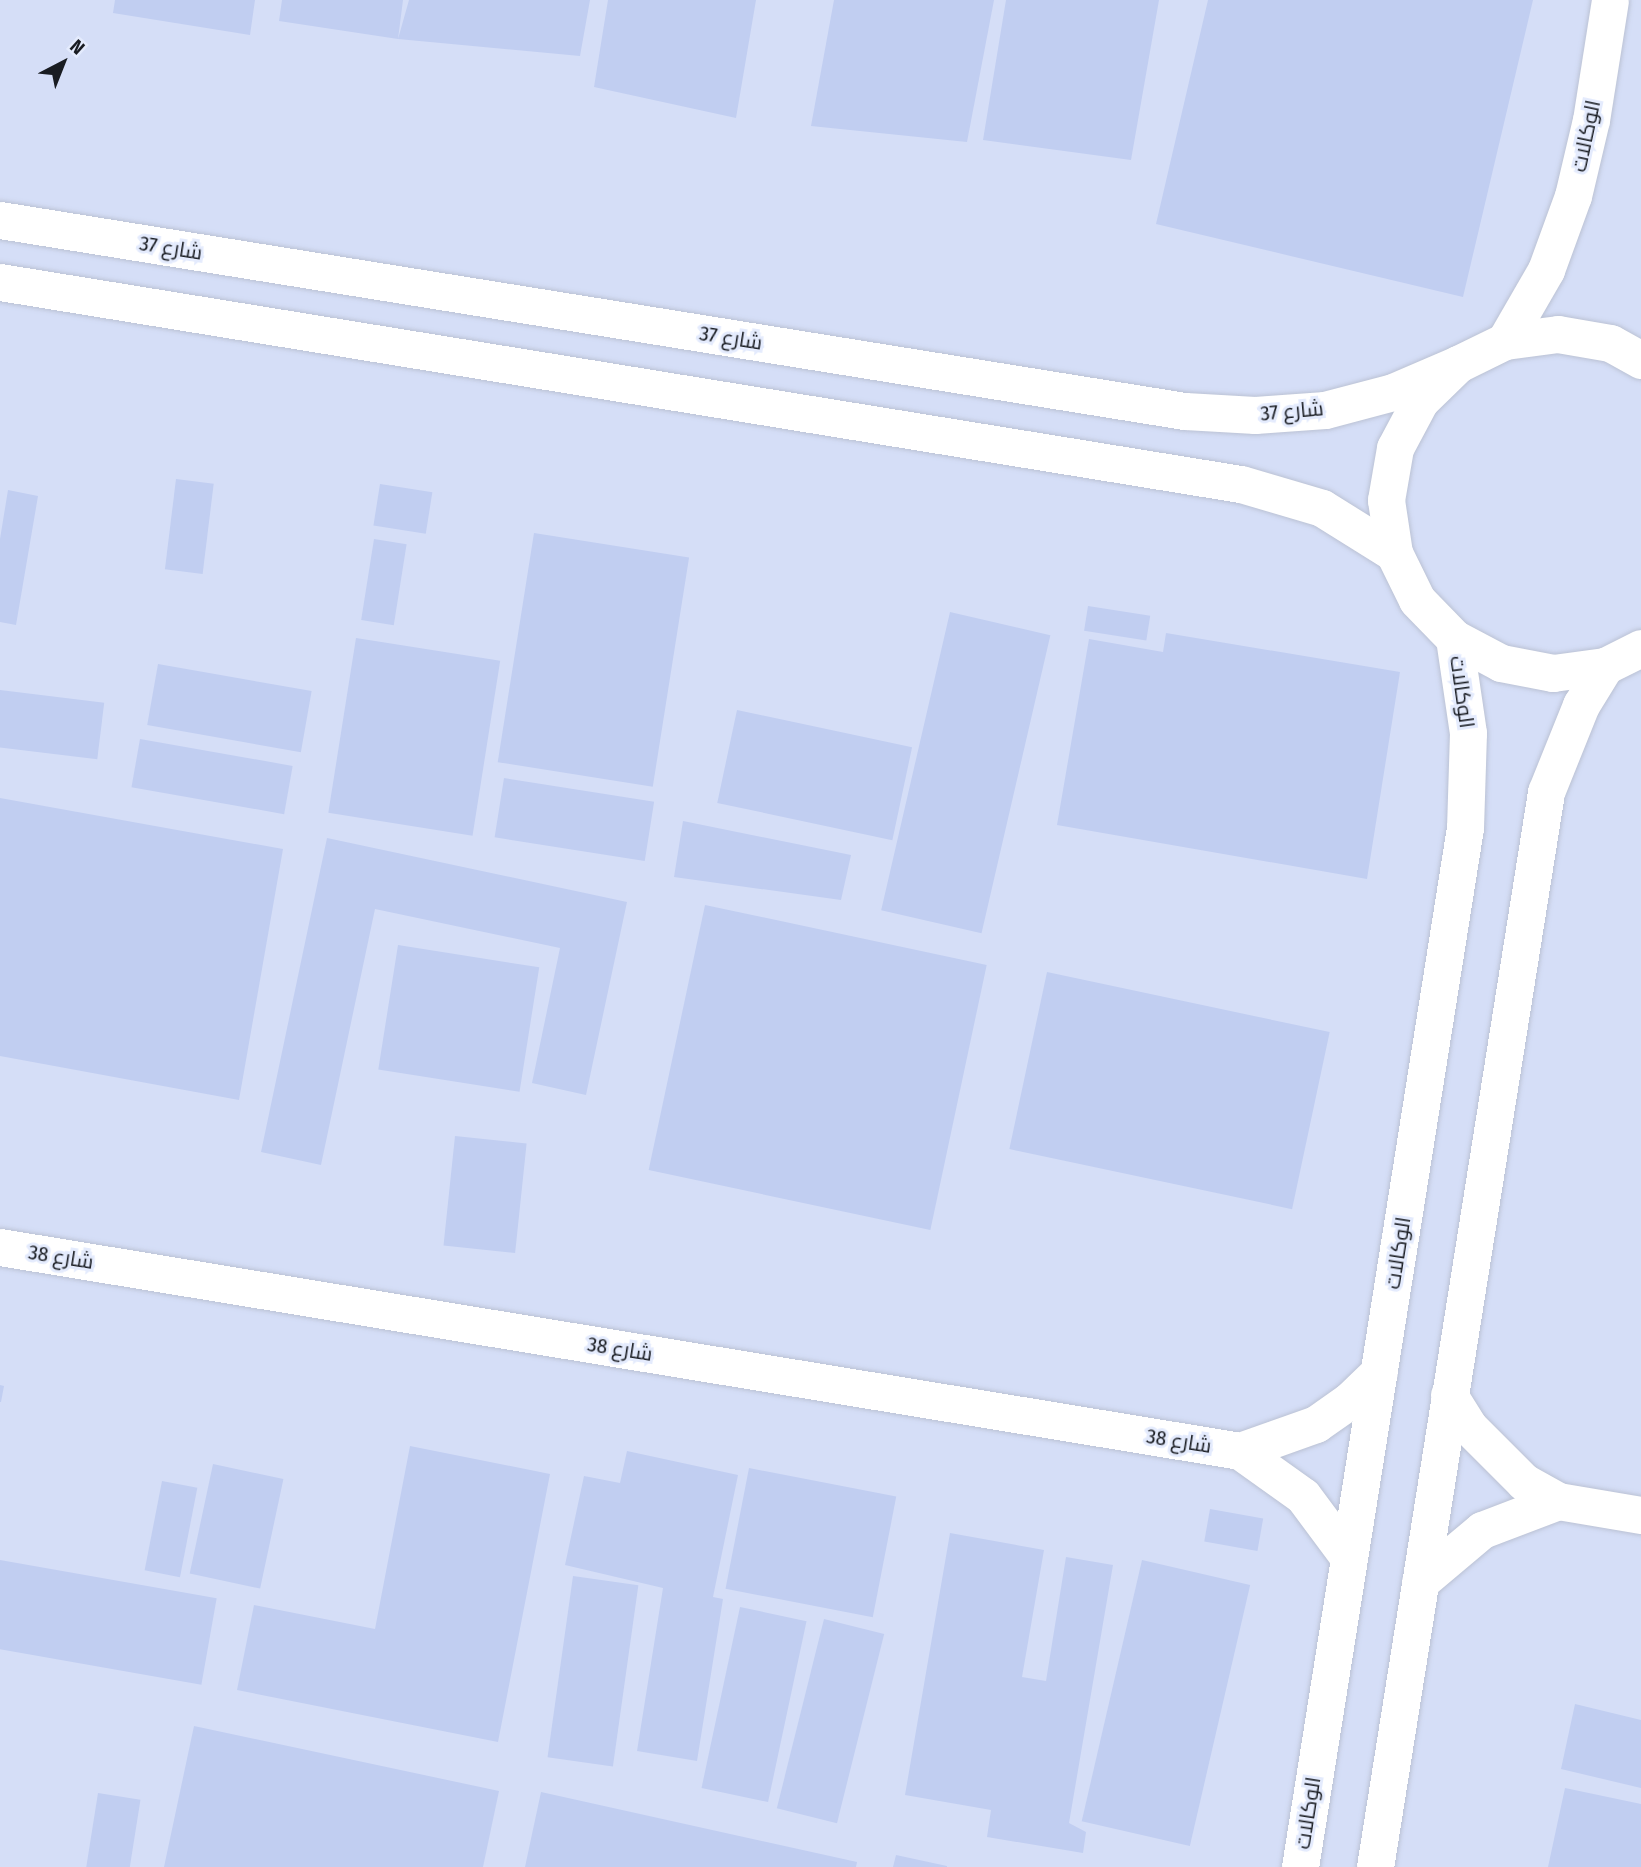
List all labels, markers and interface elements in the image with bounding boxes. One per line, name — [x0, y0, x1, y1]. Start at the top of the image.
north arrow — [28, 28, 98, 98]
text: N — [65, 35, 89, 59]
street label: الوكالات — [1566, 98, 1606, 174]
street label: شارع 37 — [138, 231, 204, 265]
street label: شارع 37 — [698, 321, 764, 355]
street label: شارع 37 — [1259, 396, 1325, 426]
street label: الوكالات — [1444, 654, 1480, 730]
street label: الوكالات — [1380, 1215, 1416, 1291]
street label: شارع 38 — [27, 1239, 95, 1275]
street label: شارع 38 — [586, 1331, 654, 1367]
street label: شارع 38 — [1145, 1423, 1213, 1459]
street label: الوكالات — [1290, 1775, 1326, 1851]

